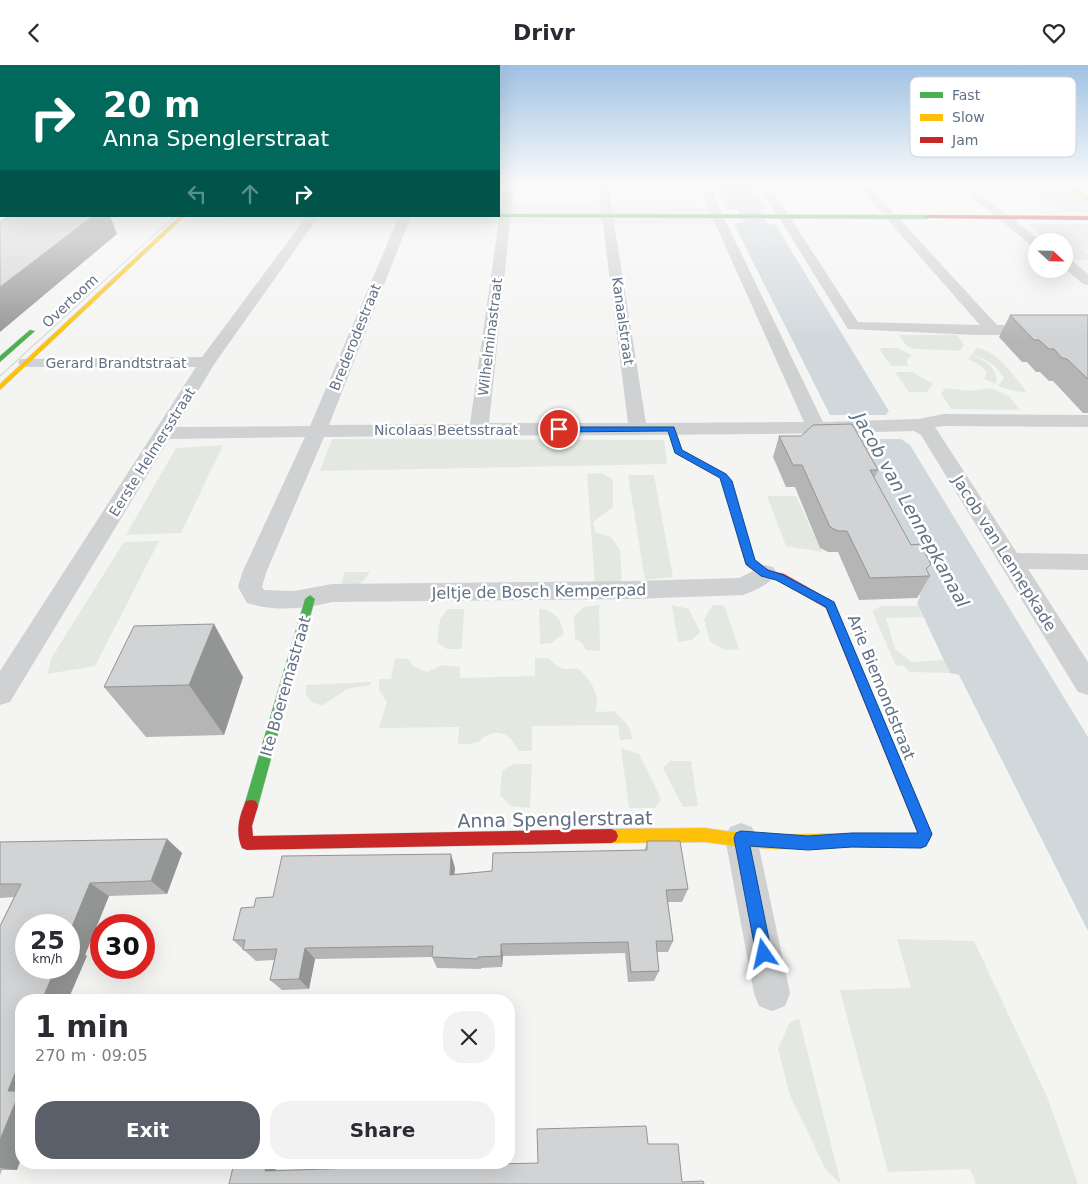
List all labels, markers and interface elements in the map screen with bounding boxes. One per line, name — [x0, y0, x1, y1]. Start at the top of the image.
icon: back — [20, 19, 48, 47]
icon: heart — [1040, 19, 1068, 47]
text: Drivr — [513, 20, 575, 45]
legend — [910, 77, 1076, 157]
icon: right — [20, 85, 85, 150]
text: 20 m — [103, 85, 200, 125]
text: Fast — [952, 87, 981, 103]
text: Slow — [952, 109, 985, 125]
text: Anna Spenglerstraat — [103, 126, 329, 151]
text: Jam — [951, 132, 978, 148]
icon: left — [183, 180, 211, 208]
icon: ahead — [236, 180, 264, 208]
icon: right — [289, 180, 317, 208]
north arrow — [1028, 233, 1072, 277]
map controls — [1028, 233, 1073, 278]
street label: Overtoom — [39, 271, 101, 331]
street label: Kanaalstraat — [609, 276, 637, 366]
street label: Wilhelminastraat — [475, 277, 505, 397]
street label: Brederodestraat — [326, 281, 384, 393]
street label: Gerard Brandtstraat — [45, 355, 187, 371]
street label: Eerste Helmersstraat — [106, 384, 198, 519]
water label: Jacob van Lennepkanaal — [848, 406, 974, 611]
pin — [538, 408, 580, 450]
icon: arrive — [545, 415, 573, 443]
street label: Nicolaas Beetsstraat — [374, 422, 519, 438]
street label: Jacob van Lennepkade — [948, 471, 1060, 635]
street label: Jeltje de Bosch Kemperpad — [431, 580, 647, 603]
street label: Arie Biemondstraat — [844, 612, 919, 763]
street label: Ite Boeremastraat — [256, 614, 315, 758]
street label: Anna Spenglerstraat — [457, 806, 653, 832]
speed limit sign: 30 — [90, 914, 155, 979]
text: 25 — [30, 926, 65, 955]
position arrow — [737, 927, 789, 979]
text: km/h — [32, 952, 63, 966]
text: 1 min — [35, 1009, 129, 1044]
button: close — [443, 1011, 495, 1063]
text: 270 m · 09:05 — [35, 1046, 148, 1065]
button: Exit — [35, 1101, 260, 1159]
button: Share — [270, 1101, 495, 1159]

